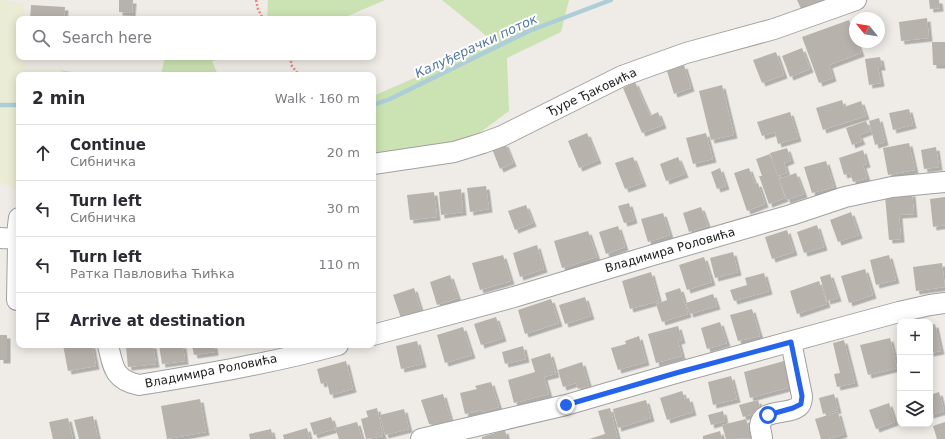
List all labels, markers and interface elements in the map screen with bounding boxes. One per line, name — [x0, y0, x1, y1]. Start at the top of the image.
water label: Калуђерачки поток — [412, 11, 540, 81]
north arrow — [849, 12, 885, 48]
search box — [16, 16, 376, 60]
icon: search — [30, 27, 52, 49]
text: Search here — [62, 29, 152, 47]
street label: Ђуре Ђаковића — [544, 65, 639, 119]
text: 2 min — [32, 88, 85, 108]
text: Walk · 160 m — [275, 91, 360, 106]
text: Continue — [70, 136, 146, 154]
icon: ahead — [32, 142, 54, 164]
text: 20 m — [327, 145, 360, 160]
text: Сибничка — [70, 154, 136, 169]
text: Turn left — [70, 192, 142, 210]
icon: left — [32, 198, 54, 220]
text: 30 m — [327, 201, 360, 216]
text: Сибничка — [70, 210, 136, 225]
street label: Владимира Роловића — [603, 225, 737, 275]
text: Turn left — [70, 248, 142, 266]
icon: left — [32, 254, 54, 276]
text: 110 m — [318, 257, 360, 272]
text: Ратка Павловића Ћићка — [70, 266, 235, 281]
icon: arrive — [32, 310, 54, 332]
text: Arrive at destination — [70, 312, 245, 330]
map controls — [897, 319, 933, 427]
button: + — [897, 319, 933, 355]
street label: Владимира Роловића — [144, 351, 278, 391]
button: − — [897, 355, 933, 391]
button: layers — [897, 391, 933, 427]
route end — [557, 396, 575, 414]
route start — [759, 406, 777, 424]

